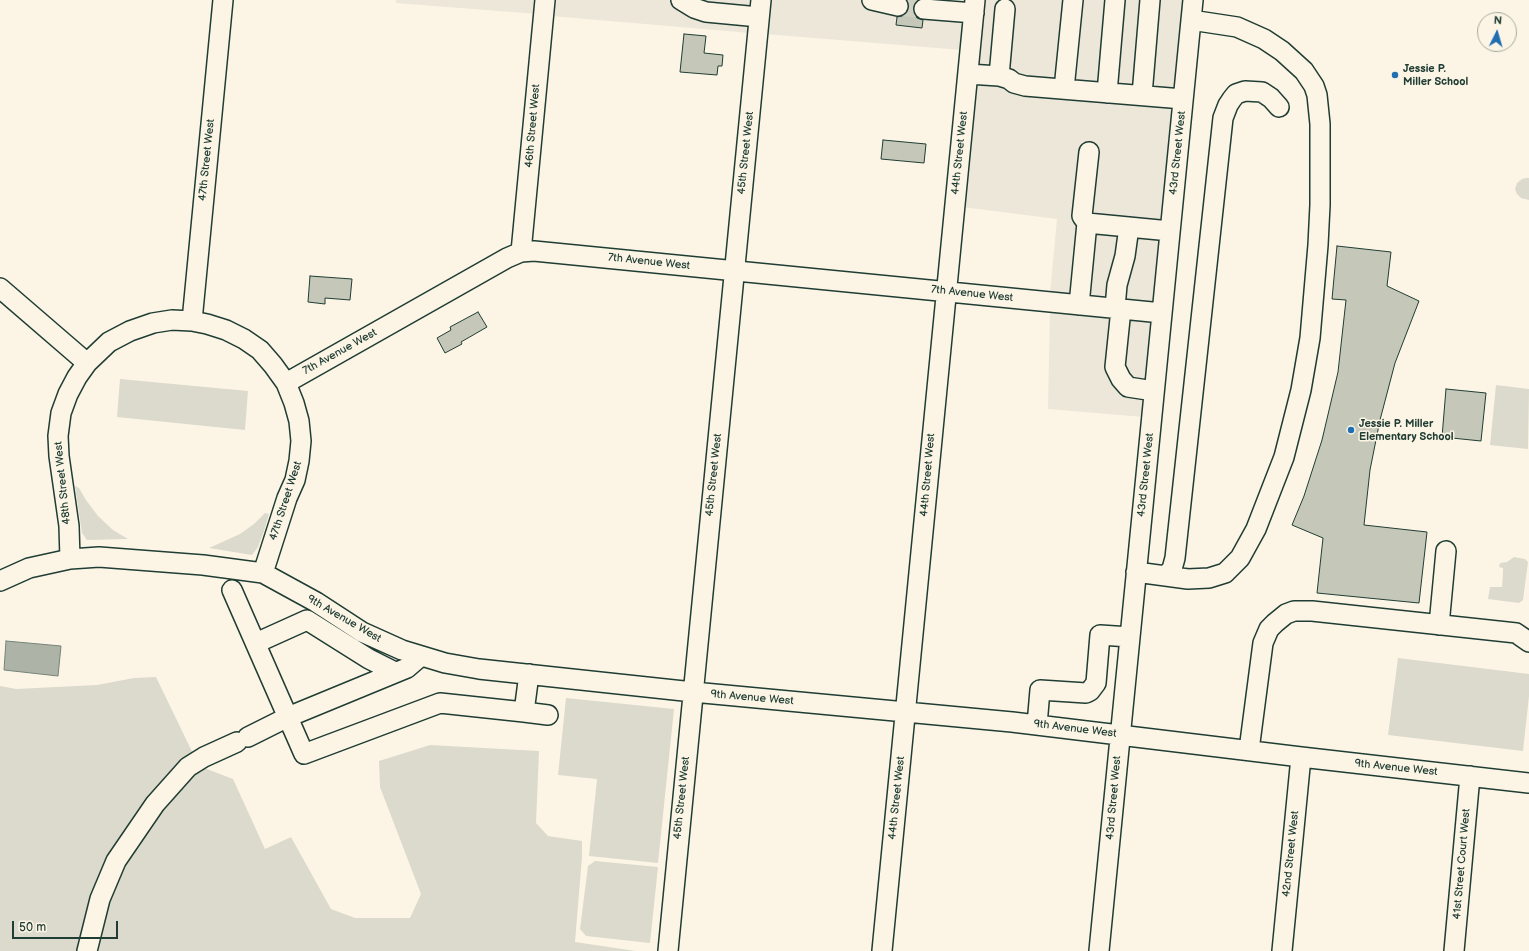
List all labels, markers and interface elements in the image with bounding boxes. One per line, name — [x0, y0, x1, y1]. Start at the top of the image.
north arrow — [1477, 12, 1517, 52]
text: N — [1493, 14, 1503, 27]
place label: Jessie P. Miller School — [1403, 62, 1468, 88]
marker: Jessie P. Miller School — [1390, 70, 1400, 80]
street label: 46th Street West — [523, 84, 543, 168]
street label: 43rd Street West — [1167, 110, 1189, 196]
street label: 45th Street West — [735, 111, 757, 195]
street label: 44th Street West — [949, 111, 971, 195]
street label: 47th Street West — [196, 118, 218, 202]
street label: 7th Avenue West — [607, 251, 691, 273]
street label: 7th Avenue West — [930, 283, 1014, 305]
street label: 7th Avenue West — [301, 326, 379, 378]
place label: Jessie P. Miller Elementary School — [1359, 417, 1454, 443]
marker: Jessie P. Miller Elementary School — [1346, 425, 1356, 435]
street label: 43rd Street West — [1135, 432, 1157, 518]
street label: 45th Street West — [703, 433, 725, 517]
street label: 44th Street West — [918, 433, 938, 517]
street label: 48th Street West — [52, 441, 74, 525]
street label: 47th Street West — [267, 460, 305, 542]
street label: 9th Avenue West — [305, 592, 383, 646]
street label: 9th Avenue West — [710, 688, 794, 708]
street label: 9th Avenue West — [1033, 717, 1117, 741]
street label: 43rd Street West — [1104, 755, 1124, 841]
street label: 45th Street West — [671, 756, 693, 840]
street label: 44th Street West — [886, 756, 908, 840]
street label: 9th Avenue West — [1354, 757, 1438, 779]
street label: 41st Street Court West — [1451, 808, 1473, 920]
street label: 42nd Street West — [1280, 810, 1302, 898]
scale bar — [14, 913, 120, 939]
text: 50 m — [19, 920, 46, 935]

